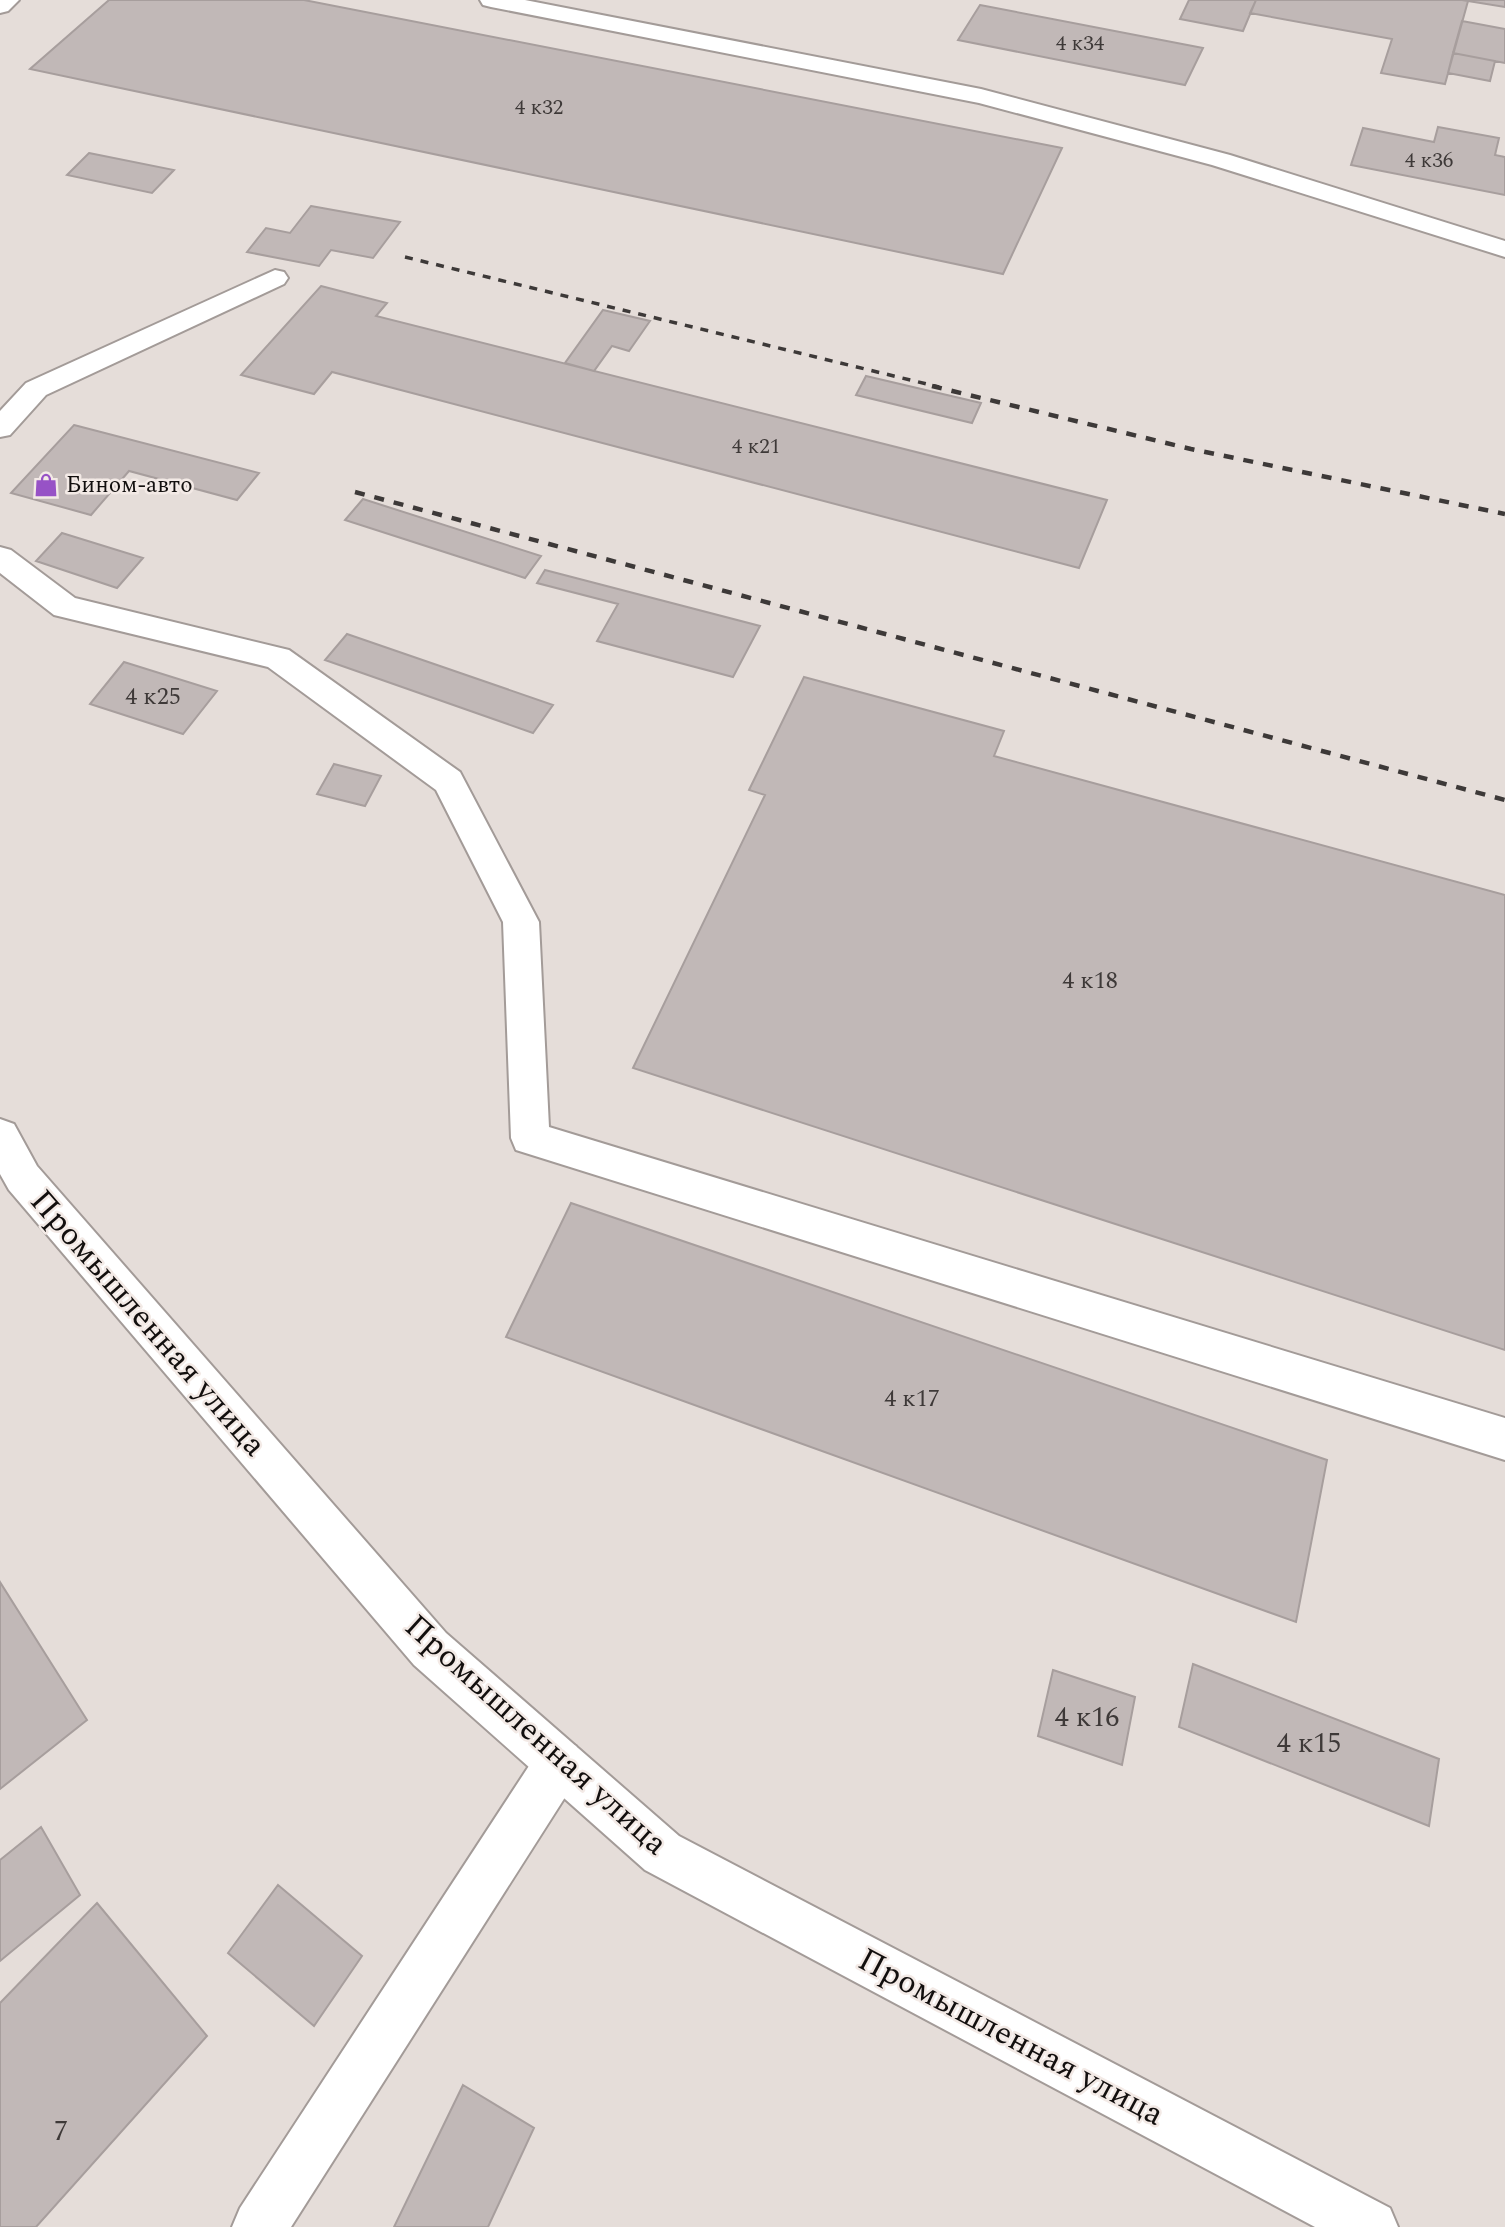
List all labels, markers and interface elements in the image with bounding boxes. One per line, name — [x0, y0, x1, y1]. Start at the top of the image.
house number: 4 к34 — [1056, 28, 1105, 60]
house number: 4 к32 — [515, 92, 563, 124]
house number: 4 к36 — [1405, 145, 1453, 177]
house number: 4 к21 — [732, 431, 780, 463]
place label: Бином-авто — [66, 468, 193, 503]
shop icon: Бином-авто — [32, 471, 60, 499]
house number: 4 к25 — [125, 679, 181, 715]
house number: 4 к18 — [1062, 963, 1118, 999]
street label: Промышленная улица — [18, 1178, 278, 1468]
house number: 4 к17 — [884, 1381, 940, 1417]
street label: Промышленная улица — [393, 1603, 679, 1867]
house number: 4 к16 — [1055, 1696, 1119, 1739]
house number: 4 к15 — [1277, 1722, 1341, 1765]
street label: Промышленная улица — [849, 1935, 1173, 2139]
house number: 7 — [54, 2110, 68, 2153]

